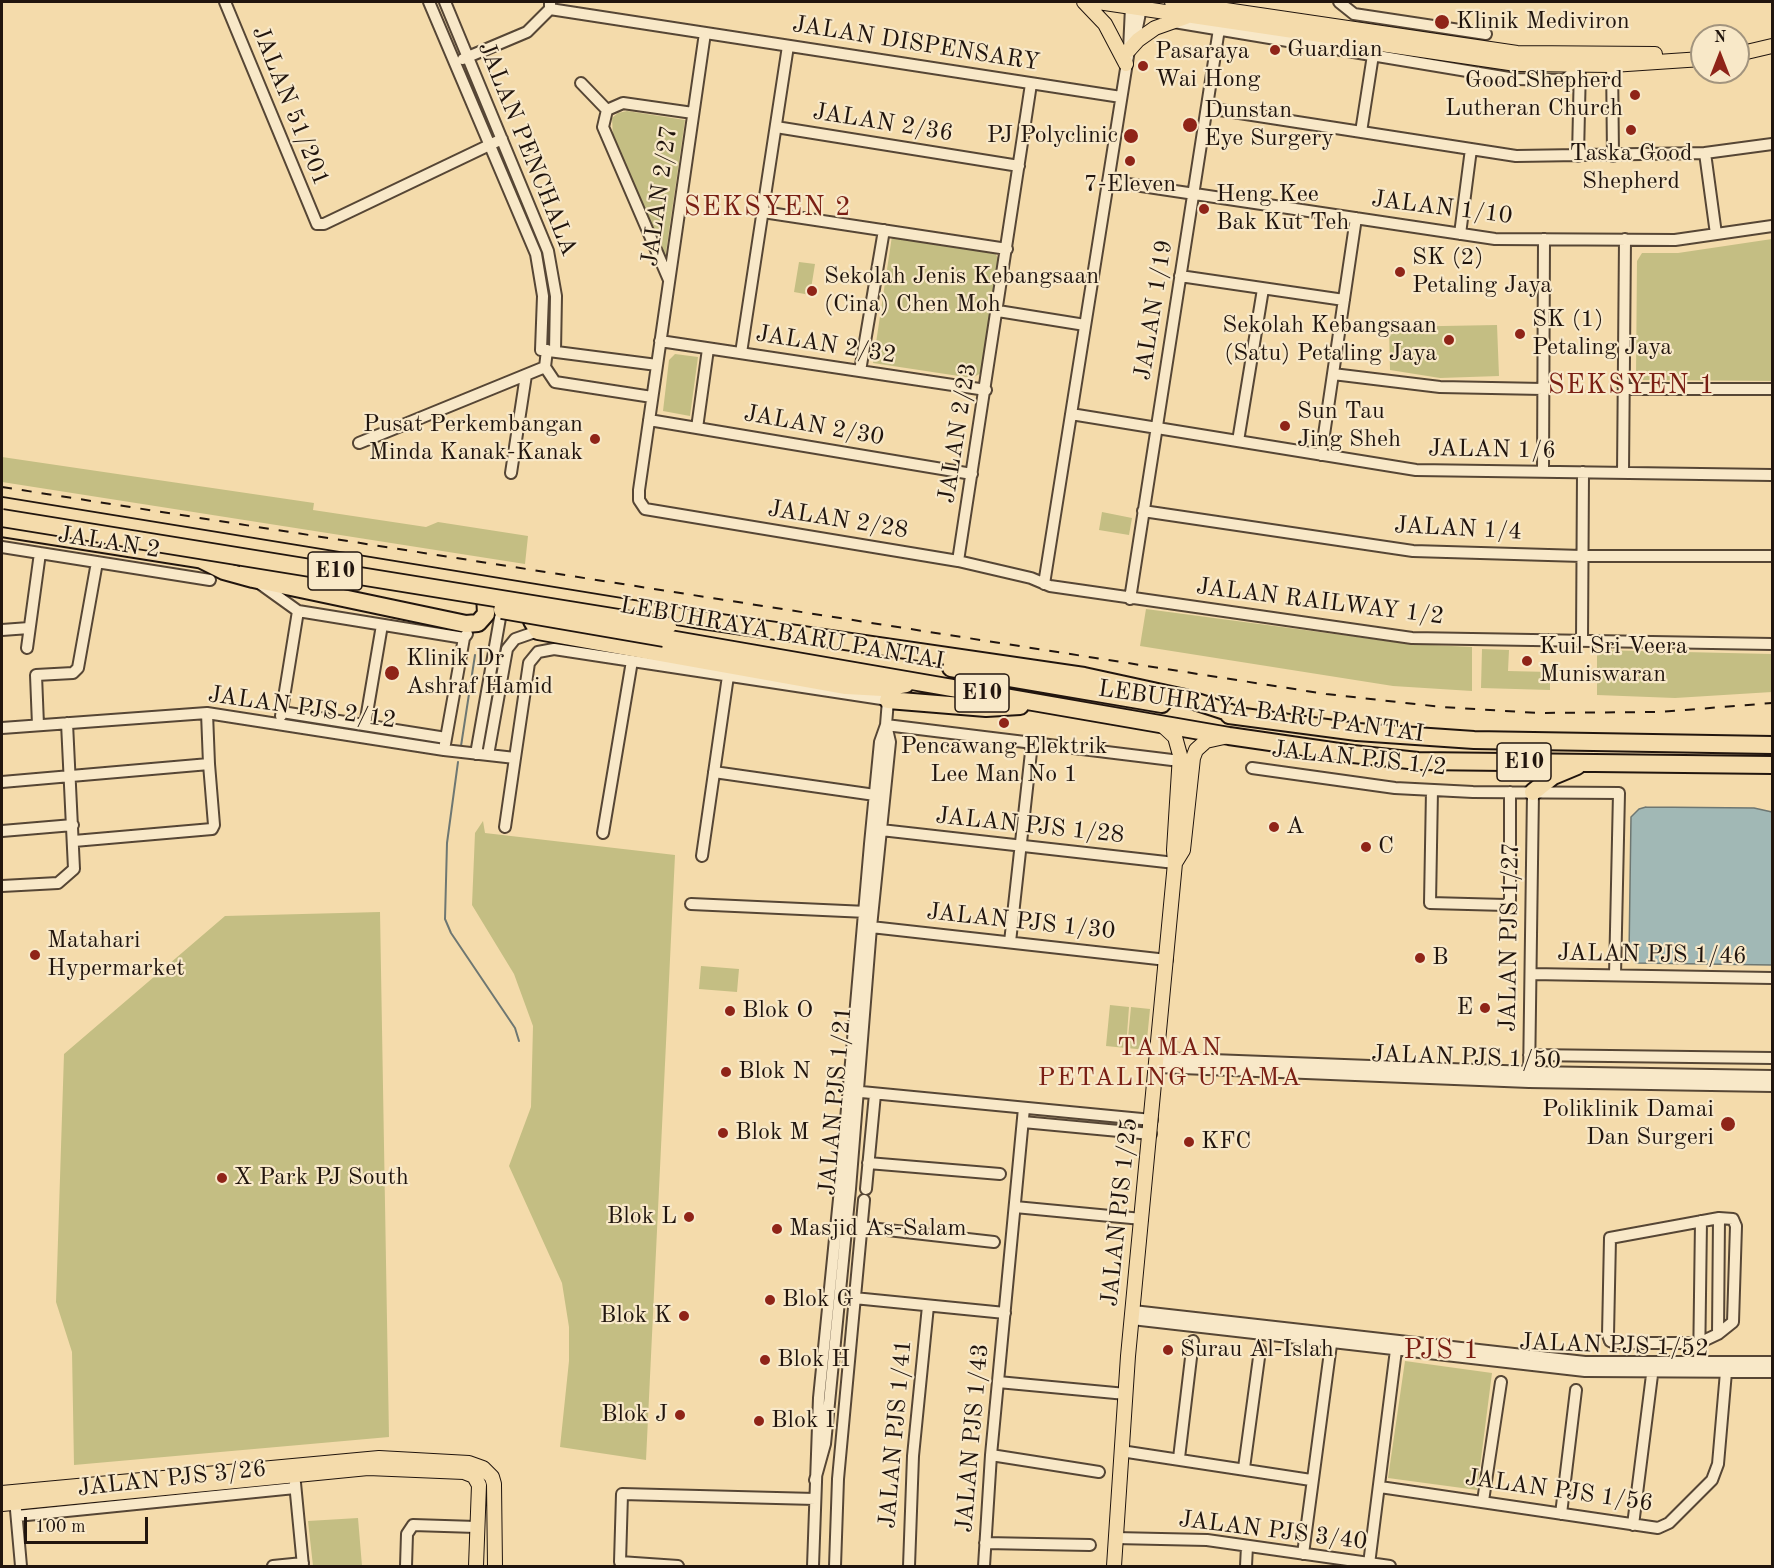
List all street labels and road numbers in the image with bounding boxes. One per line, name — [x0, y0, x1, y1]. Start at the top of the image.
street label: JALAN DISPENSARY — [790, 10, 1042, 78]
street label: JALAN 51/201 — [245, 22, 335, 190]
street label: JALAN PENCHALA — [471, 38, 583, 260]
street label: JALAN 2/36 — [811, 98, 955, 148]
street label: JALAN 2/27 — [636, 124, 684, 268]
street label: JALAN 1/10 — [1370, 185, 1514, 231]
street label: JALAN 1/19 — [1129, 238, 1179, 382]
street label: JALAN 2/32 — [754, 320, 898, 370]
street label: JALAN 2/23 — [933, 361, 983, 505]
street label: JALAN 2/30 — [742, 399, 886, 453]
street label: JALAN 1/6 — [1428, 434, 1556, 466]
street label: JALAN 2/28 — [766, 495, 910, 545]
street label: JALAN 1/4 — [1393, 511, 1523, 547]
street label: JALAN 2 — [56, 521, 162, 565]
road number: E10 — [308, 552, 362, 590]
street label: JALAN RAILWAY 1/2 — [1194, 573, 1446, 631]
street label: LEBUHRAYA BARU PANTAI — [618, 591, 946, 677]
road number: E10 — [955, 674, 1009, 712]
street label: LEBUHRAYA BARU PANTAI — [1096, 675, 1426, 749]
street label: JALAN PJS 2/12 — [206, 681, 398, 735]
street label: JALAN PJS 1/2 — [1270, 735, 1448, 783]
road number: E10 — [1497, 743, 1551, 781]
street label: JALAN PJS 1/28 — [934, 802, 1126, 850]
street label: JALAN PJS 1/27 — [1494, 842, 1526, 1032]
street label: JALAN PJS 1/30 — [925, 898, 1117, 946]
street label: JALAN PJS 1/46 — [1557, 939, 1747, 971]
street label: JALAN PJS 1/21 — [813, 1005, 859, 1197]
street label: JALAN PJS 1/50 — [1371, 1040, 1561, 1076]
street label: JALAN PJS 1/25 — [1096, 1116, 1144, 1308]
street label: JALAN PJS 1/52 — [1519, 1328, 1709, 1364]
street label: JALAN PJS 1/41 — [873, 1338, 919, 1530]
street label: JALAN PJS 1/43 — [950, 1342, 996, 1534]
street label: JALAN PJS 3/26 — [76, 1455, 268, 1503]
street label: JALAN PJS 1/56 — [1463, 1464, 1655, 1518]
street label: JALAN PJS 3/40 — [1177, 1505, 1369, 1557]

